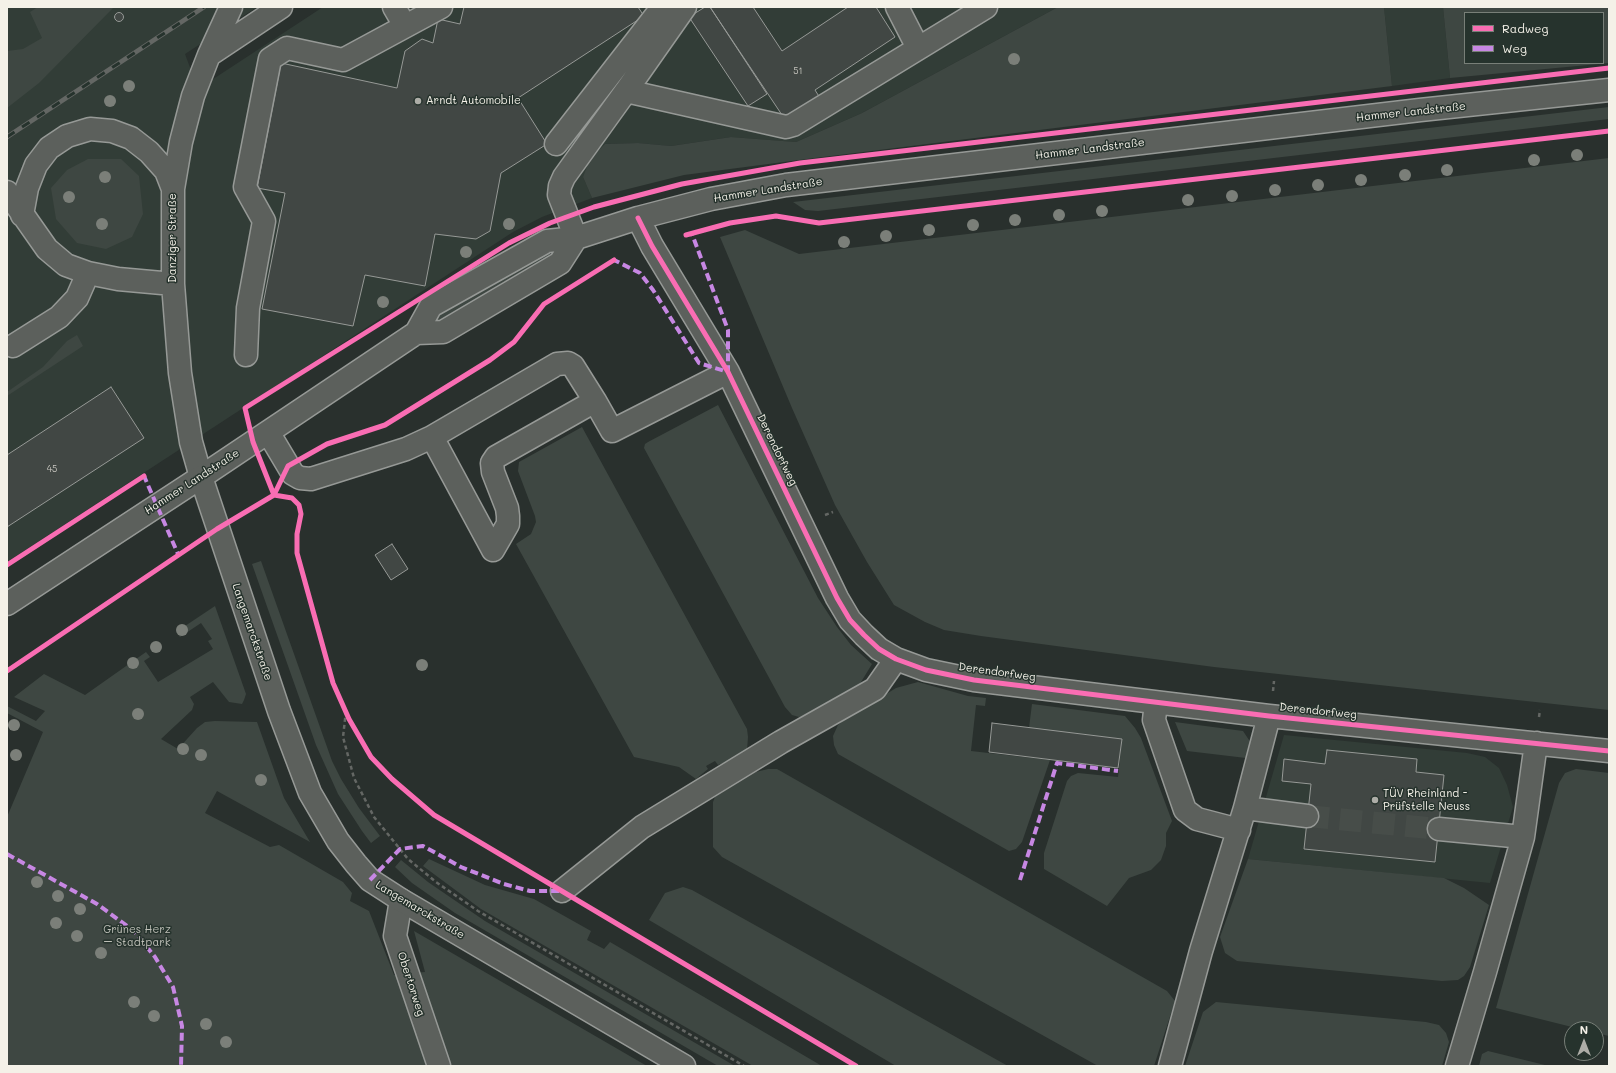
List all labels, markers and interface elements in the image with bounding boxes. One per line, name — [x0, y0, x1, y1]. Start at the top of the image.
legend — [1464, 12, 1604, 64]
text: Radweg — [1502, 20, 1548, 36]
text: Weg — [1502, 40, 1527, 56]
house number: 51 — [793, 66, 803, 76]
place label: Arndt Automobile — [426, 94, 521, 108]
marker: Arndt Automobile — [413, 96, 423, 106]
street label: Hammer Landstraße — [1356, 100, 1466, 124]
street label: Hammer Landstraße — [1035, 136, 1145, 162]
street label: Hammer Landstraße — [713, 175, 823, 205]
street label: Danziger Straße — [166, 193, 180, 283]
street label: Derendorfweg — [754, 412, 800, 488]
street label: Hammer Landstraße — [142, 446, 242, 518]
house number: 45 — [47, 464, 57, 474]
street label: Langemarckstraße — [229, 582, 275, 682]
street label: Derendorfweg — [958, 660, 1036, 684]
street label: Derendorfweg — [1279, 700, 1357, 722]
place label: TÜV Rheinland - Prüfstelle Neuss — [1383, 787, 1470, 813]
marker: TÜV Rheinland - Prüfstelle Neuss — [1370, 795, 1380, 805]
street label: Langemarckstraße — [373, 878, 467, 942]
park label: Grünes Herz – Stadtpark — [103, 923, 171, 949]
street label: Obertorweg — [394, 950, 428, 1018]
north arrow — [1564, 1021, 1604, 1061]
text: N — [1580, 1022, 1588, 1037]

